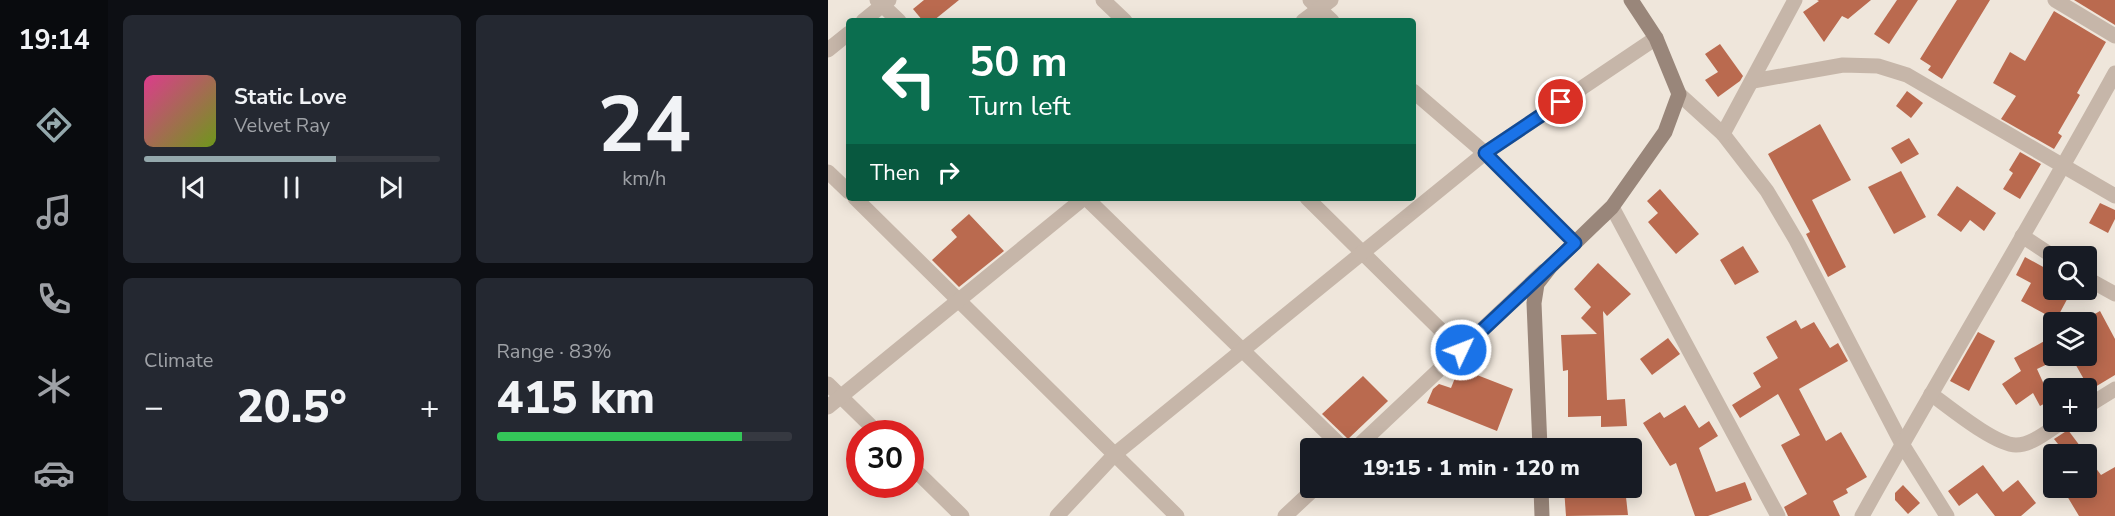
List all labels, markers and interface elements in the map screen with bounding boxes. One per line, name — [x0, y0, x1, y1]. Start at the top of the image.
text: 19:14 — [18, 22, 90, 59]
text: 50 m — [969, 34, 1068, 91]
icon: left — [870, 42, 948, 120]
text: 24 — [597, 72, 691, 179]
pin — [1535, 76, 1586, 127]
text: Static Love — [234, 82, 347, 112]
icon: arrive — [1544, 85, 1577, 118]
text: Turn left — [969, 88, 1070, 125]
icon: directions — [33, 104, 75, 146]
text: Velvet Ray — [234, 112, 330, 139]
icon: right — [932, 156, 965, 189]
text: Then — [870, 158, 920, 188]
text: km/h — [622, 165, 666, 192]
icon: previous — [177, 171, 210, 204]
icon: pause — [275, 171, 308, 204]
icon: next — [374, 171, 407, 204]
icon: music — [33, 191, 75, 233]
map controls — [2043, 246, 2097, 498]
button: search — [2043, 246, 2097, 300]
icon: phone — [33, 278, 75, 320]
button: layers — [2043, 312, 2097, 366]
position arrow — [1429, 318, 1493, 382]
text: Range · 83% — [497, 338, 612, 365]
text: Climate — [144, 347, 213, 374]
icon: climate — [33, 365, 75, 407]
text: 415 km — [497, 368, 655, 429]
text: 20.5° — [237, 377, 347, 438]
button: + — [2043, 378, 2097, 432]
text: − — [144, 385, 164, 430]
text: + — [420, 385, 439, 430]
speed limit sign: 30 — [846, 420, 924, 498]
button: − — [2043, 444, 2097, 498]
icon: car — [33, 452, 75, 494]
text: 19:15 · 1 min · 120 m — [1362, 453, 1580, 483]

